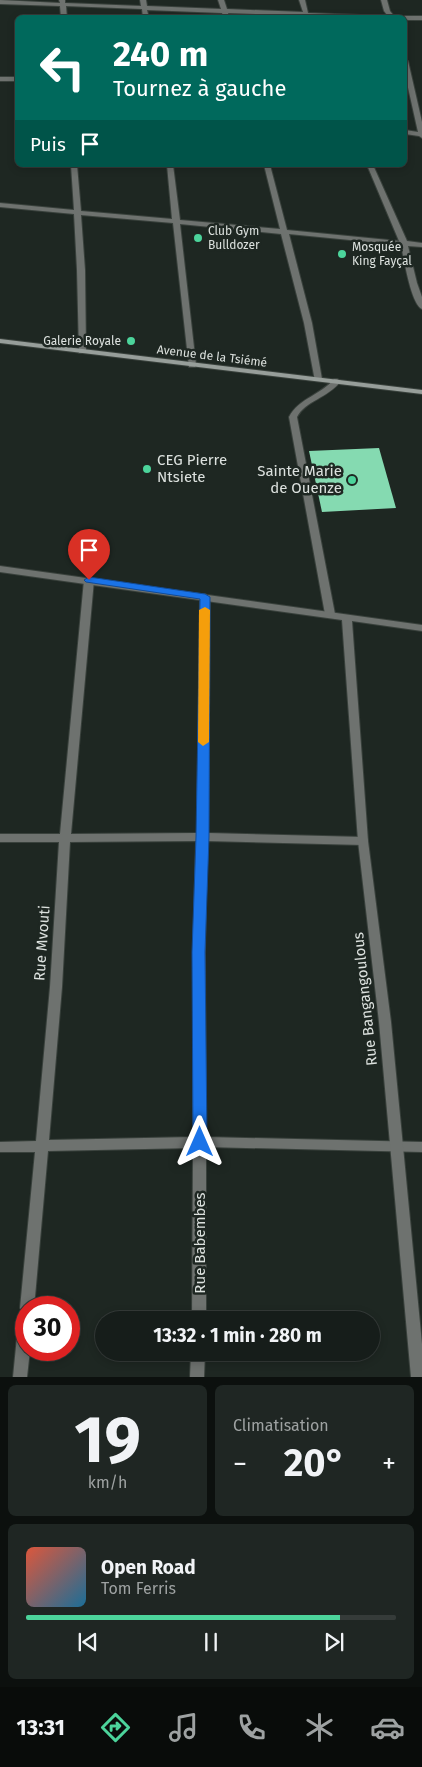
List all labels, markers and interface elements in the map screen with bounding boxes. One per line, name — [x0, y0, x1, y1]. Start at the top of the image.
text: 240 m — [113, 33, 208, 75]
icon: left — [30, 35, 95, 100]
text: Tournez à gauche — [113, 75, 286, 102]
icon: arrive — [76, 130, 104, 158]
text: Puis — [30, 133, 66, 156]
place label: Club Gym Bulldozer — [208, 224, 260, 252]
marker: Club Gym Bulldozer — [192, 232, 204, 244]
place label: Mosquée King Fayçal — [352, 240, 412, 268]
marker: Mosquée King Fayçal — [336, 248, 348, 260]
place label: Galerie Royale — [43, 334, 121, 348]
marker: Galerie Royale — [125, 335, 137, 347]
street label: Avenue de la Tsiémé — [156, 342, 268, 370]
place label: CEG Pierre Ntsiete — [157, 451, 227, 486]
place label: Sainte Marie de Ouenze — [257, 462, 342, 497]
marker: CEG Pierre Ntsiete — [141, 463, 153, 475]
marker: Sainte Marie de Ouenze — [346, 474, 358, 486]
pin — [68, 529, 110, 580]
icon: arrive — [75, 536, 103, 564]
street label: Rue Mvouti — [30, 904, 54, 982]
street label: Rue Bangangoulous — [349, 931, 381, 1067]
position arrow — [173, 1115, 225, 1167]
street label: Rue Babembes — [191, 1192, 209, 1294]
speed limit sign: 30 — [15, 1296, 80, 1361]
text: 13:32 · 1 min · 280 m — [153, 1324, 322, 1347]
text: 19 — [74, 1401, 141, 1479]
text: Climatisation — [233, 1416, 329, 1435]
text: 20° — [284, 1440, 345, 1486]
text: − — [233, 1447, 247, 1480]
text: + — [382, 1447, 396, 1480]
text: km/h — [88, 1473, 127, 1492]
text: Open Road — [101, 1556, 196, 1579]
text: Tom Ferris — [101, 1579, 176, 1598]
icon: previous — [74, 1628, 102, 1656]
icon: pause — [197, 1628, 225, 1656]
icon: next — [320, 1628, 348, 1656]
icon: directions — [98, 1710, 133, 1745]
icon: music — [166, 1710, 201, 1745]
icon: phone — [234, 1710, 269, 1745]
icon: climate — [302, 1710, 337, 1745]
icon: car — [370, 1710, 405, 1745]
text: 13:31 — [17, 1714, 65, 1741]

